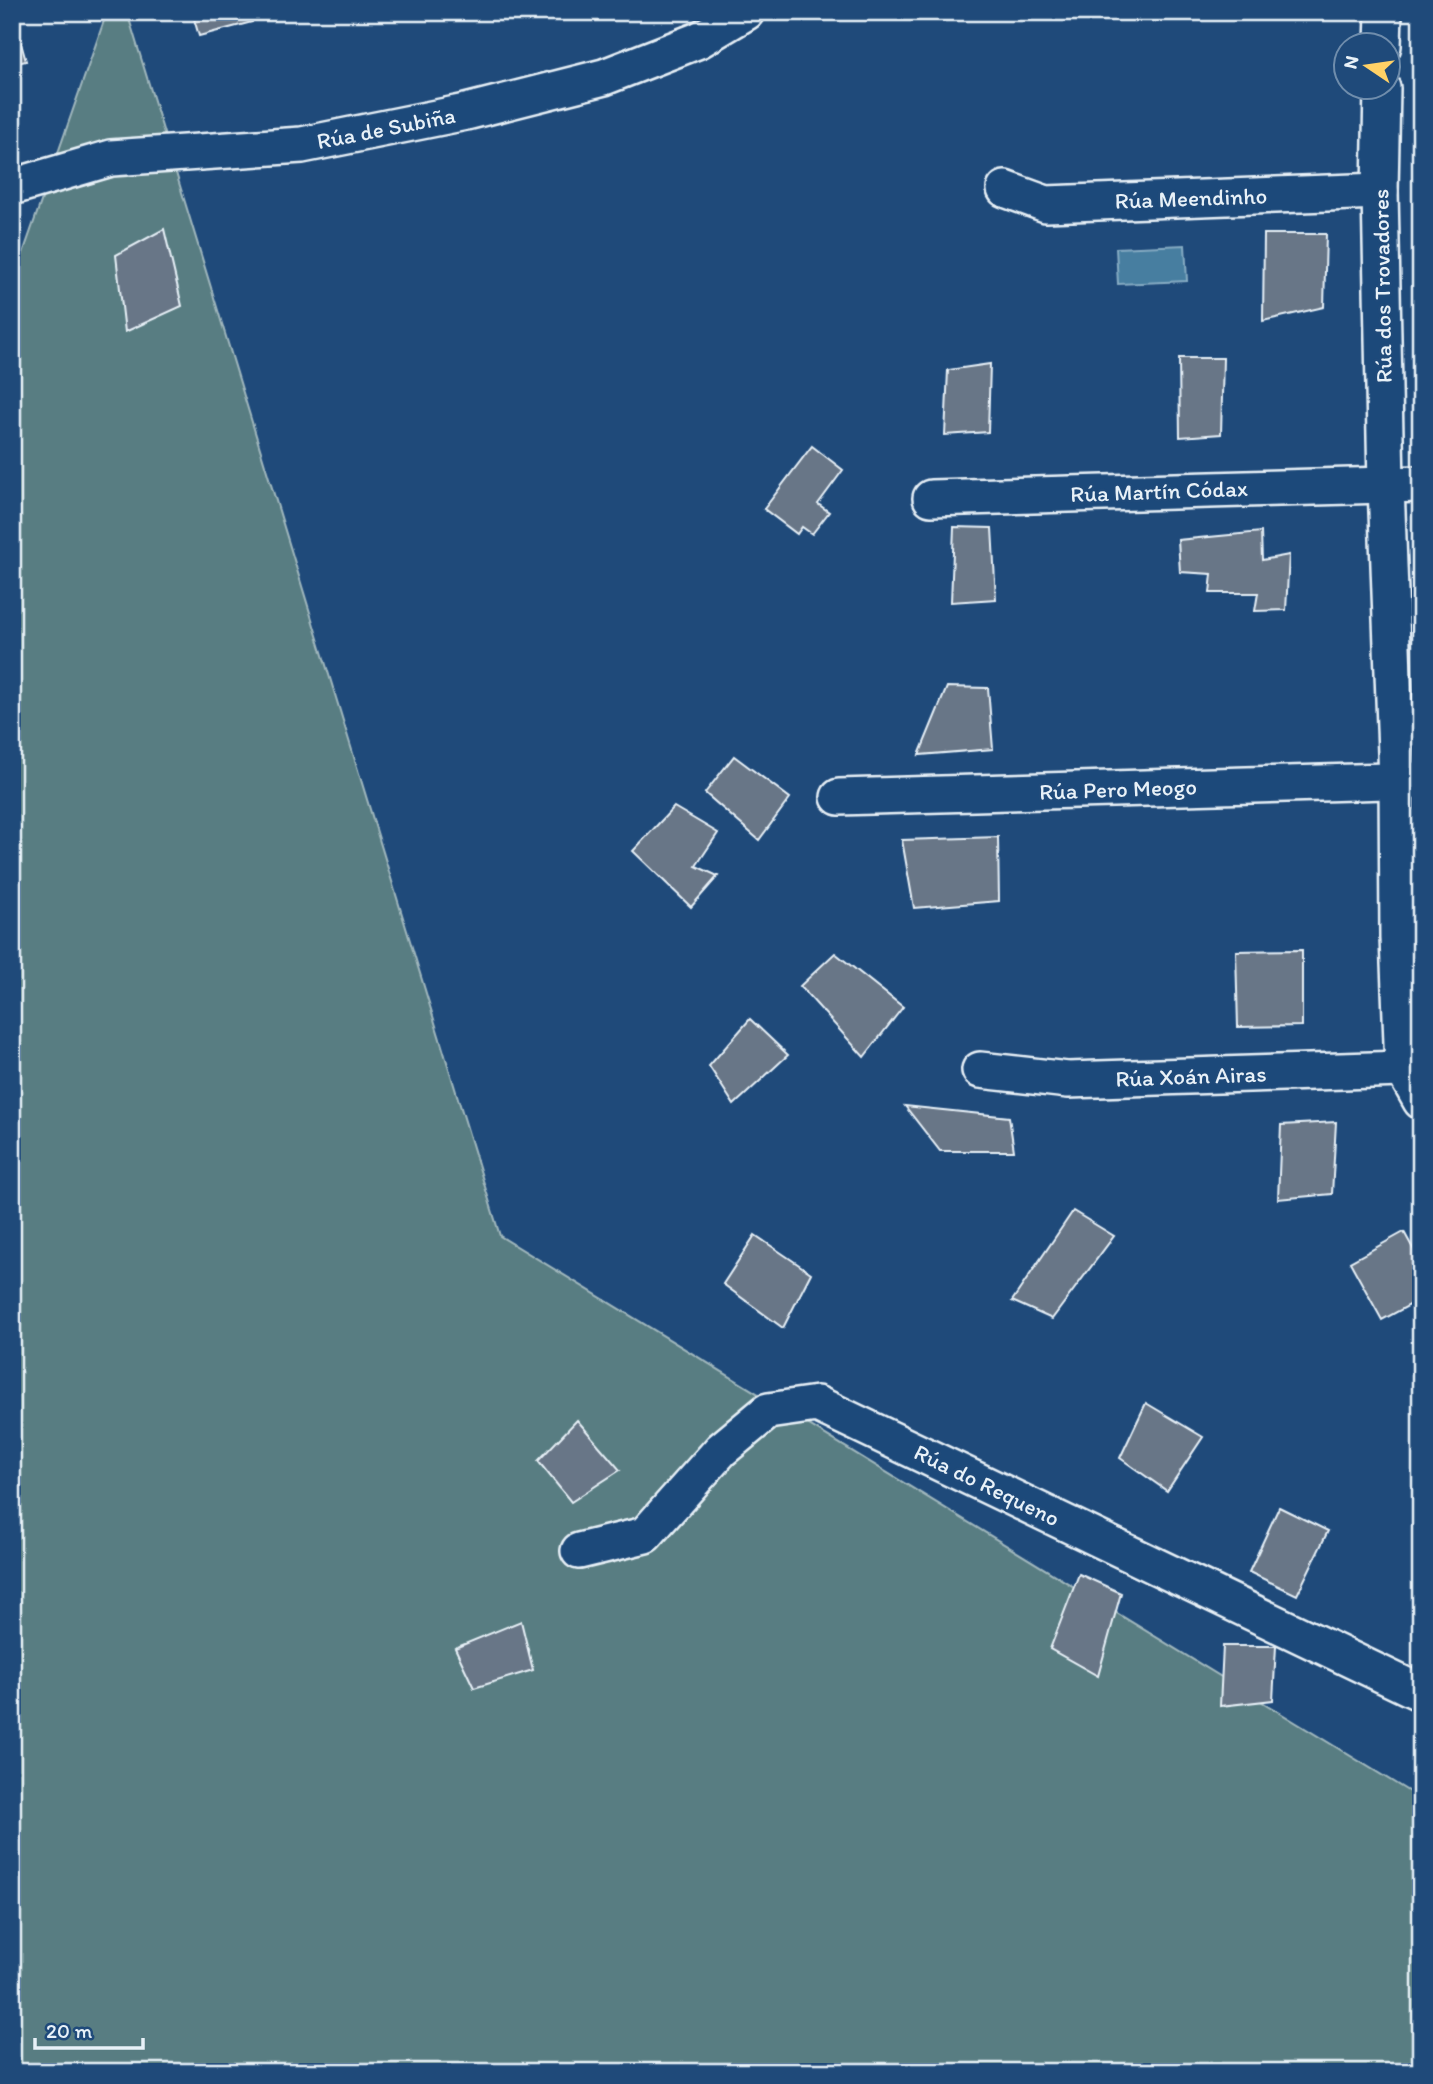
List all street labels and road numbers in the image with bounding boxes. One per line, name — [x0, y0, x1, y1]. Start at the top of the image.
street label: Rúa de Subiña — [314, 101, 458, 155]
street label: Rúa Meendinho — [1114, 181, 1268, 215]
street label: Rúa dos Trovadores — [1366, 189, 1398, 383]
street label: Rúa Martín Códax — [1070, 474, 1248, 508]
street label: Rúa Pero Meogo — [1039, 772, 1197, 806]
street label: Rúa Xoán Airas — [1115, 1059, 1267, 1093]
street label: Rúa do Requeno — [910, 1438, 1064, 1532]

